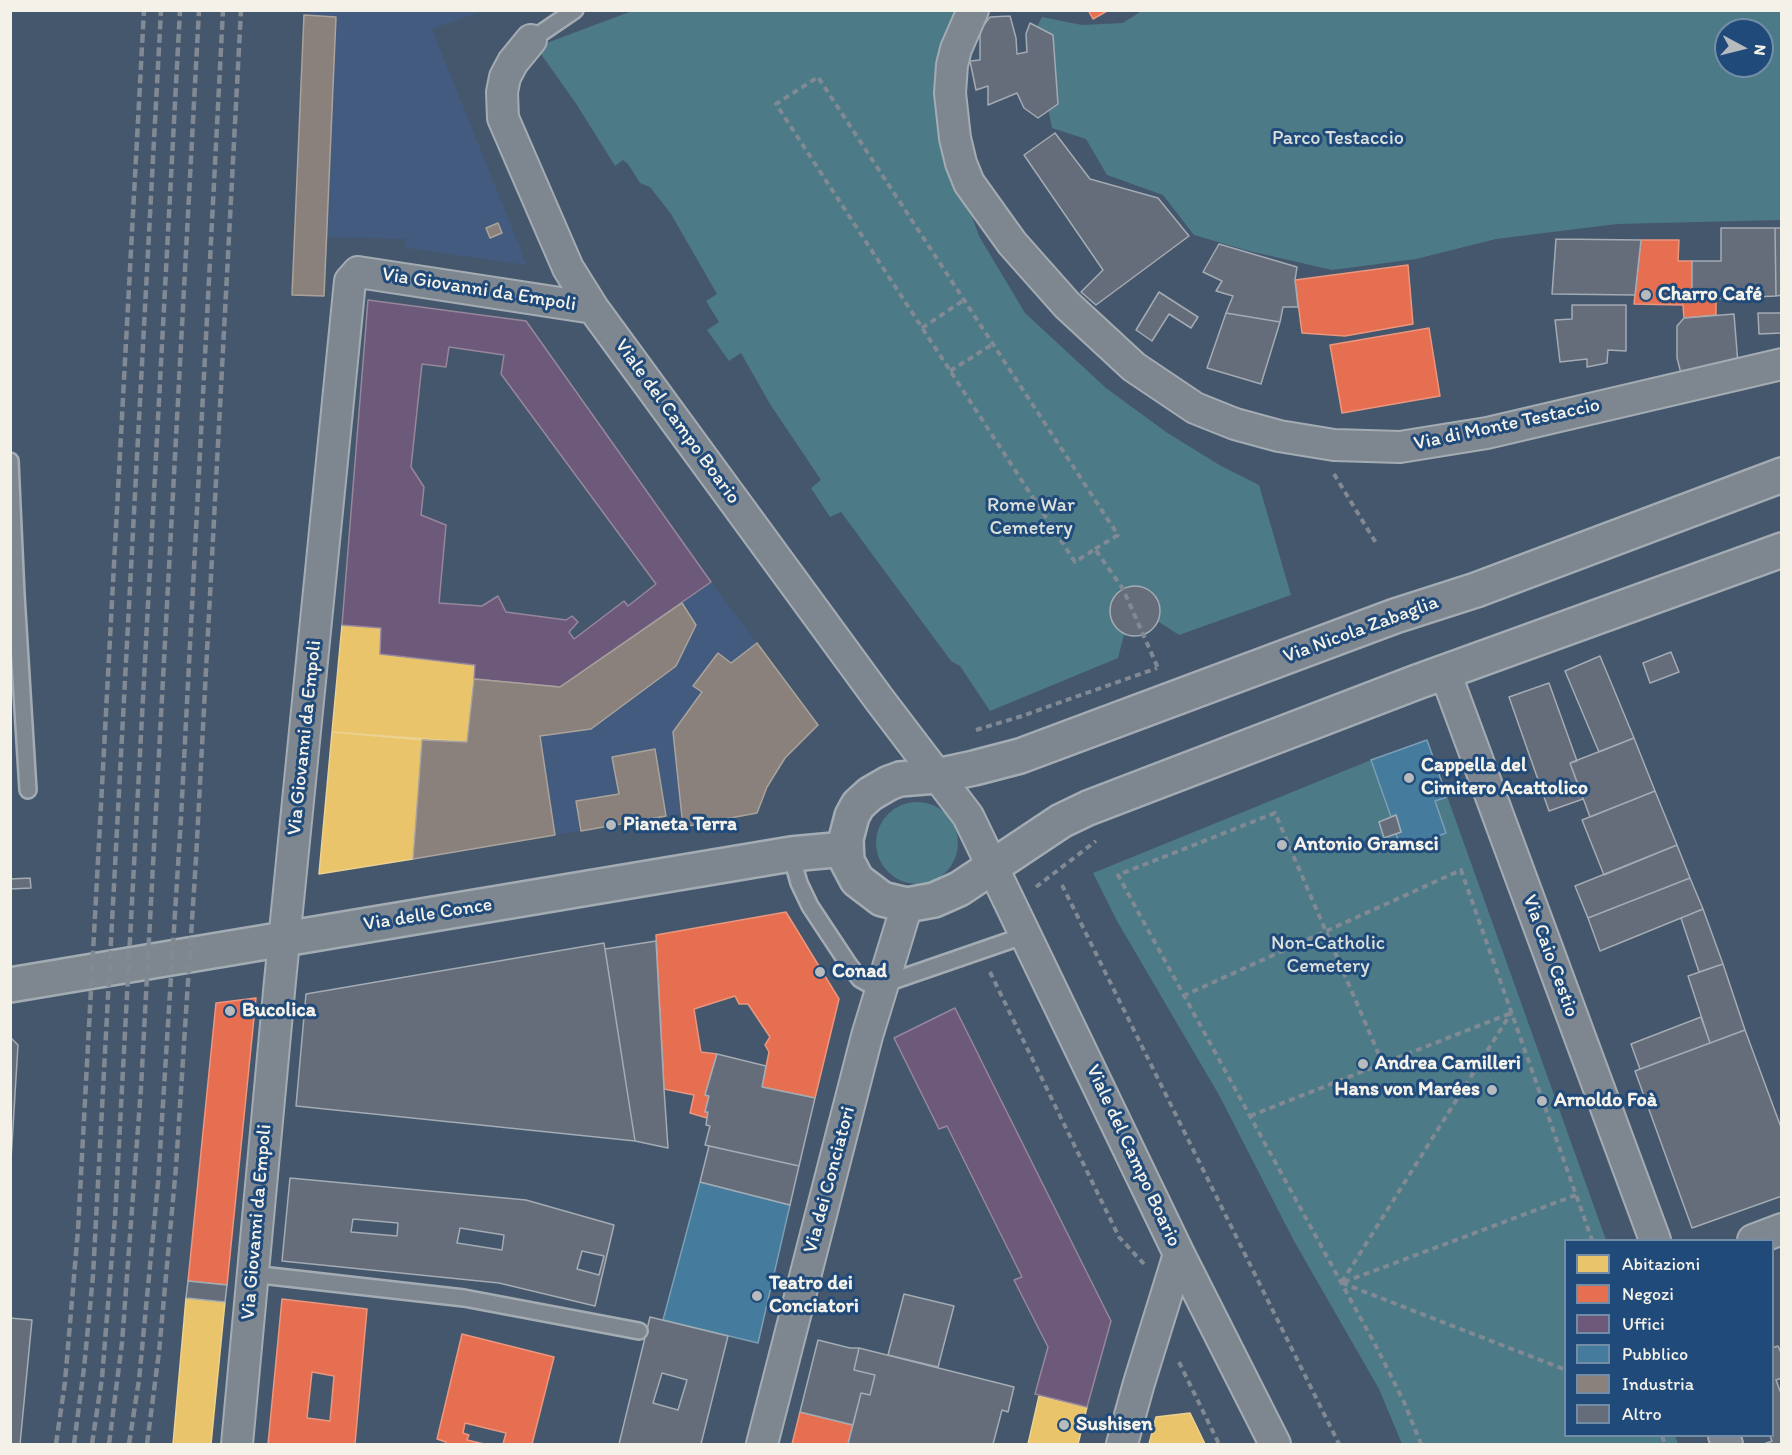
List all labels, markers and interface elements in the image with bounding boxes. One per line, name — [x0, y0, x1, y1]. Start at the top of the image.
north arrow — [1714, 18, 1774, 78]
text: N — [1750, 43, 1770, 57]
park label: Parco Testaccio — [1272, 127, 1404, 151]
street label: Via Giovanni da Empoli — [380, 263, 578, 317]
place label: Charro Café — [1658, 283, 1762, 307]
marker: Charro Café — [1639, 288, 1653, 302]
street label: Viale del Campo Boario — [609, 335, 745, 509]
street label: Via di Monte Testaccio — [1412, 394, 1602, 456]
park label: Rome War Cemetery — [987, 494, 1075, 541]
street label: Via Nicola Zabaglia — [1280, 591, 1442, 669]
street label: Via Giovanni da Empoli — [283, 639, 327, 837]
place label: Cappella del Cimitero Acattolico — [1421, 754, 1588, 801]
marker: Cappella del Cimitero Acattolico — [1402, 771, 1416, 785]
place label: Pianeta Terra — [623, 813, 737, 837]
marker: Pianeta Terra — [604, 818, 618, 832]
place label: Antonio Gramsci — [1294, 833, 1439, 857]
marker: Antonio Gramsci — [1275, 838, 1289, 852]
street label: Via Caio Cestio — [1517, 892, 1583, 1020]
street label: Via delle Conce — [362, 893, 494, 937]
park label: Non-Catholic Cemetery — [1271, 932, 1385, 979]
place label: Conad — [832, 960, 887, 984]
marker: Conad — [813, 965, 827, 979]
place label: Bucolica — [242, 999, 316, 1023]
marker: Bucolica — [223, 1004, 237, 1018]
place label: Andrea Camilleri — [1375, 1052, 1521, 1076]
marker: Andrea Camilleri — [1356, 1057, 1370, 1071]
street label: Viale del Campo Boario — [1080, 1061, 1186, 1251]
place label: Hans von Marées — [1335, 1078, 1480, 1102]
marker: Hans von Marées — [1485, 1083, 1499, 1097]
place label: Arnoldo Foà — [1554, 1089, 1657, 1113]
marker: Arnoldo Foà — [1535, 1094, 1549, 1108]
street label: Via dei Conciatori — [799, 1104, 861, 1256]
street label: Via Giovanni da Empoli — [236, 1123, 278, 1321]
legend — [1564, 1239, 1774, 1437]
text: Abitazioni — [1622, 1253, 1700, 1275]
place label: Teatro dei Conciatori — [769, 1272, 859, 1319]
text: Negozi — [1622, 1283, 1674, 1305]
marker: Teatro dei Conciatori — [750, 1289, 764, 1303]
text: Uffici — [1622, 1313, 1665, 1335]
text: Pubblico — [1622, 1343, 1688, 1365]
text: Industria — [1622, 1373, 1694, 1395]
text: Altro — [1622, 1403, 1662, 1425]
place label: Sushisen — [1076, 1413, 1152, 1437]
marker: Sushisen — [1057, 1418, 1071, 1432]

